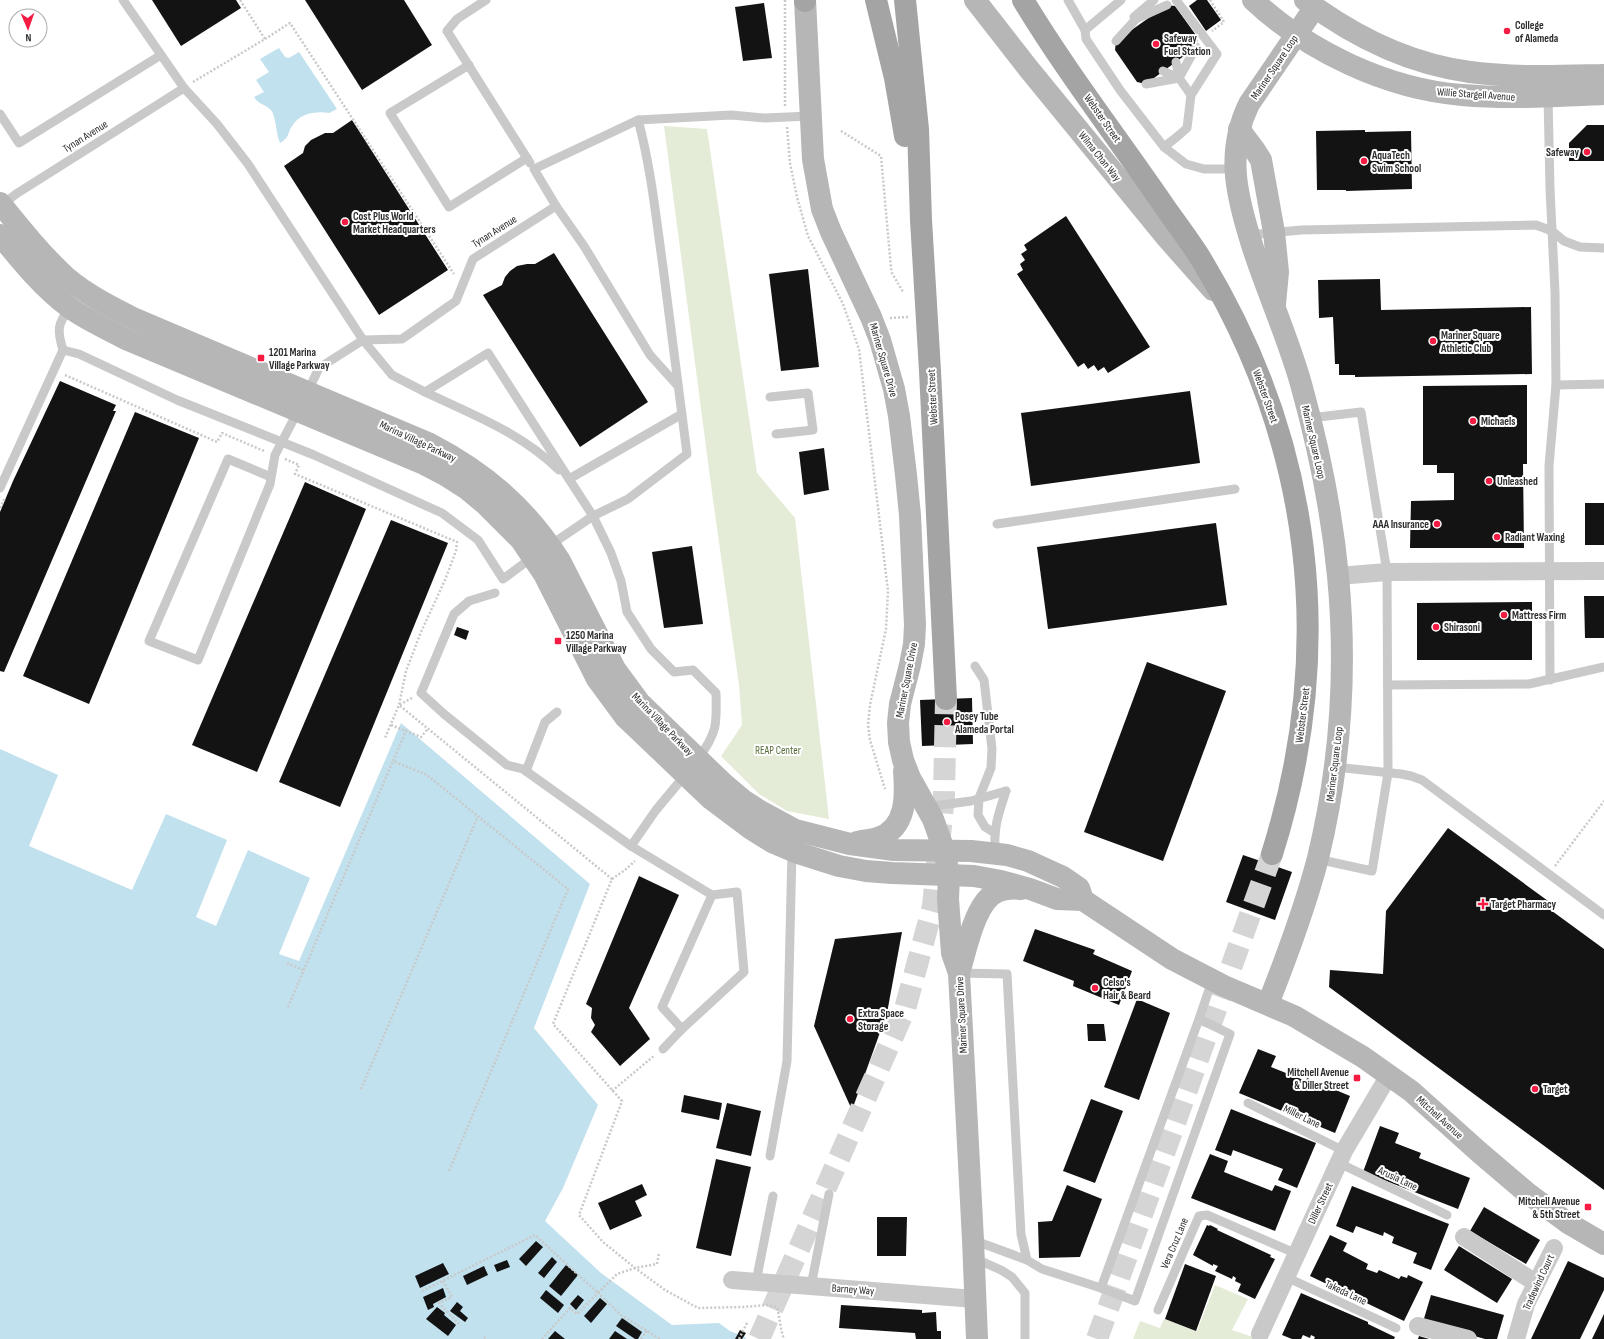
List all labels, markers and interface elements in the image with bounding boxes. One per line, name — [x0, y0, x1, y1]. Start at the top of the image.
north arrow — [8, 8, 48, 48]
place label: College of Alameda — [1515, 19, 1559, 45]
marker: College of Alameda — [1502, 26, 1512, 36]
text: N — [25, 31, 31, 44]
place label: Safeway Fuel Station — [1164, 32, 1211, 58]
street label: Mariner Square Loop — [1248, 33, 1301, 102]
marker: Safeway Fuel Station — [1151, 39, 1161, 49]
street label: Willie Stargell Avenue — [1436, 85, 1516, 104]
street label: Webster Street — [1081, 92, 1124, 145]
street label: Tynan Avenue — [60, 118, 110, 155]
street label: Wilma Chan Way — [1076, 129, 1124, 184]
place label: Safeway — [1546, 146, 1579, 159]
marker: Safeway — [1582, 147, 1592, 157]
place label: AquaTech Swim School — [1371, 149, 1421, 175]
marker: AquaTech Swim School — [1359, 156, 1369, 166]
place label: Cost Plus World Market Headquarters — [353, 210, 436, 236]
street label: Tynan Avenue — [469, 213, 519, 250]
marker: Cost Plus World Market Headquarters — [340, 217, 350, 227]
street label: Mariner Square Drive — [867, 322, 900, 399]
place label: Mariner Square Athletic Club — [1440, 329, 1500, 355]
marker: Mariner Square Athletic Club — [1428, 336, 1438, 346]
place label: 1201 Marina Village Parkway — [269, 346, 330, 372]
marker: 1201 Marina Village Parkway — [256, 353, 266, 363]
street label: Webster Street — [925, 368, 940, 425]
street label: Webster Street — [1250, 368, 1281, 425]
street label: Mariner Square Loop — [1299, 404, 1328, 480]
place label: Michaels — [1481, 415, 1515, 428]
marker: Michaels — [1468, 416, 1478, 426]
street label: Marina Village Parkway — [377, 418, 459, 465]
place label: Unleashed — [1497, 475, 1538, 488]
marker: Unleashed — [1484, 476, 1494, 486]
place label: AAA Insurance — [1372, 518, 1429, 531]
marker: AAA Insurance — [1432, 519, 1442, 529]
place label: Radiant Waxing — [1505, 531, 1565, 544]
marker: Radiant Waxing — [1492, 532, 1502, 542]
place label: Mattress Firm — [1512, 609, 1566, 622]
marker: Mattress Firm — [1499, 610, 1509, 620]
place label: Shirasoni — [1444, 621, 1480, 634]
marker: Shirasoni — [1431, 622, 1441, 632]
place label: 1250 Marina Village Parkway — [566, 629, 627, 655]
marker: 1250 Marina Village Parkway — [553, 636, 563, 646]
street label: Mariner Square Drive — [893, 641, 920, 719]
street label: Webster Street — [1293, 686, 1312, 744]
street label: Marina Village Parkway — [629, 690, 697, 759]
place label: Posey Tube Alameda Portal — [954, 710, 1014, 736]
marker: Posey Tube Alameda Portal — [942, 717, 952, 727]
street label: Mariner Square Loop — [1323, 726, 1346, 802]
park label: REAP Center — [755, 744, 801, 757]
place label: Target Pharmacy — [1491, 898, 1557, 911]
marker: Target Pharmacy — [1478, 899, 1488, 909]
street label: Mariner Square Drive — [953, 976, 970, 1054]
place label: Celso's Hair & Beard — [1103, 976, 1151, 1002]
marker: Celso's Hair & Beard — [1090, 983, 1100, 993]
place label: Extra Space Storage — [858, 1007, 904, 1033]
marker: Extra Space Storage — [845, 1014, 855, 1024]
place label: Mitchell Avenue & Diller Street — [1287, 1066, 1349, 1092]
marker: Mitchell Avenue & Diller Street — [1352, 1073, 1362, 1083]
place label: Target — [1543, 1083, 1568, 1096]
marker: Target — [1530, 1084, 1540, 1094]
street label: Mitchell Avenue — [1414, 1093, 1466, 1142]
street label: Miller Lane — [1281, 1102, 1322, 1131]
street label: Arusia Lane — [1375, 1163, 1420, 1193]
street label: Diller Street — [1305, 1180, 1336, 1226]
place label: Mitchell Avenue & 5th Street — [1518, 1195, 1580, 1221]
marker: Mitchell Avenue & 5th Street — [1583, 1202, 1593, 1212]
street label: Vera Cruz Lane — [1158, 1216, 1191, 1271]
street label: Tradewind Court — [1520, 1252, 1557, 1312]
street label: Takeda Lane — [1323, 1277, 1369, 1308]
street label: Barney Way — [831, 1282, 875, 1298]

